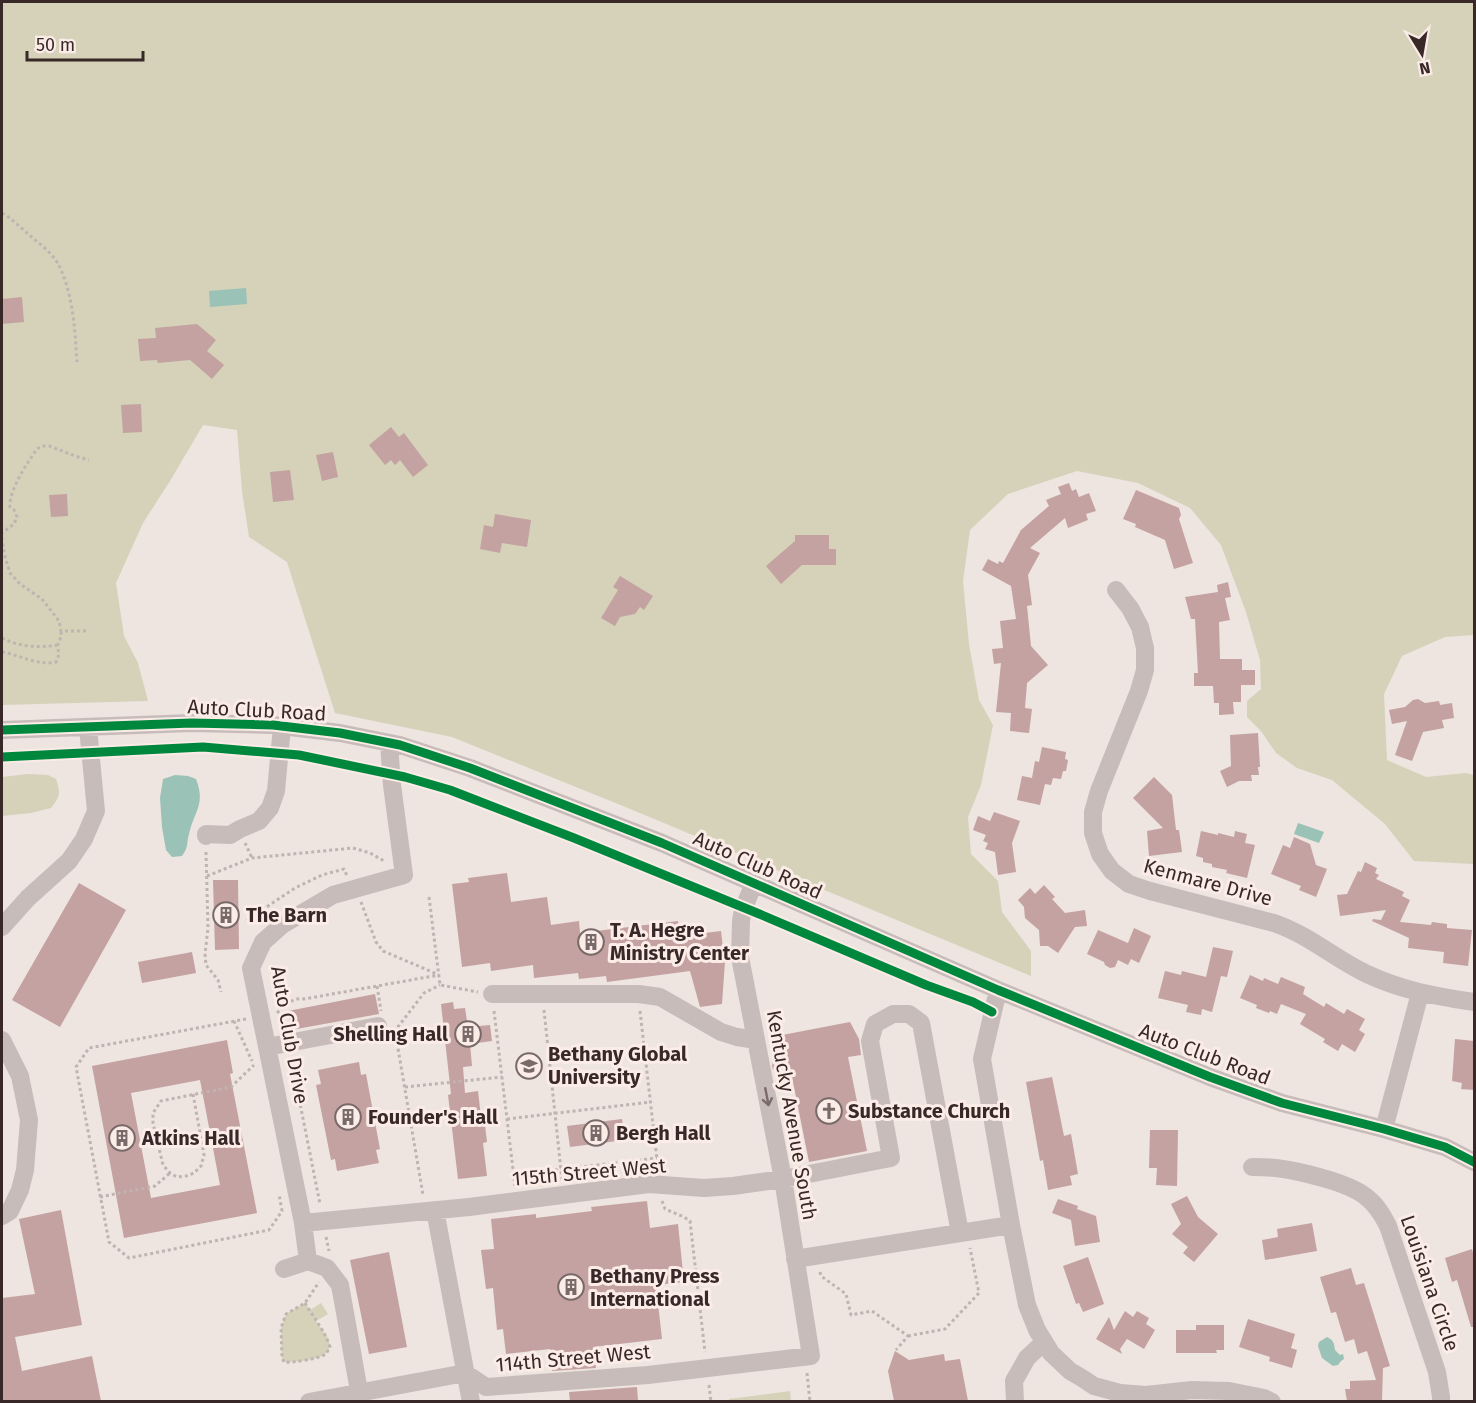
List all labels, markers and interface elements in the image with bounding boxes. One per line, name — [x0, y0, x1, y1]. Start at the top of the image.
scale bar — [27, 24, 142, 62]
north arrow — [1392, 24, 1452, 84]
text: 50 m — [36, 34, 75, 56]
text: N — [1418, 58, 1432, 79]
street label: Auto Club Road — [187, 694, 327, 726]
street label: Auto Club Road — [690, 826, 826, 904]
street label: Kenmare Drive — [1141, 853, 1275, 911]
building icon: The Barn — [211, 900, 241, 930]
place label: The Barn — [246, 903, 327, 927]
place label: T. A. Hegre Ministry Center — [610, 918, 750, 965]
building icon: T. A. Hegre Ministry Center — [576, 927, 606, 957]
street label: Auto Club Drive — [266, 964, 314, 1106]
street label: Kentucky Avenue South — [762, 1008, 822, 1222]
street label: Auto Club Road — [1136, 1018, 1274, 1090]
building icon: Shelling Hall — [453, 1019, 483, 1049]
place label: Shelling Hall — [333, 1022, 448, 1046]
place label: Bethany Global University — [548, 1042, 687, 1089]
school or university icon: Bethany Global University — [514, 1051, 544, 1081]
one-way arrow — [762, 1087, 773, 1106]
church icon: Substance Church — [814, 1096, 844, 1126]
place label: Substance Church — [848, 1099, 1010, 1123]
building icon: Founder's Hall — [333, 1102, 363, 1132]
place label: Founder's Hall — [368, 1105, 498, 1129]
building icon: Bergh Hall — [581, 1118, 611, 1148]
place label: Bergh Hall — [616, 1121, 710, 1145]
building icon: Atkins Hall — [107, 1123, 137, 1153]
place label: Atkins Hall — [141, 1126, 240, 1150]
street label: 115th Street West — [511, 1153, 668, 1191]
street label: Louisiana Circle — [1395, 1212, 1465, 1354]
place label: Bethany Press International — [590, 1264, 720, 1311]
building icon: Bethany Press International — [556, 1272, 586, 1302]
street label: 114th Street West — [495, 1339, 652, 1377]

